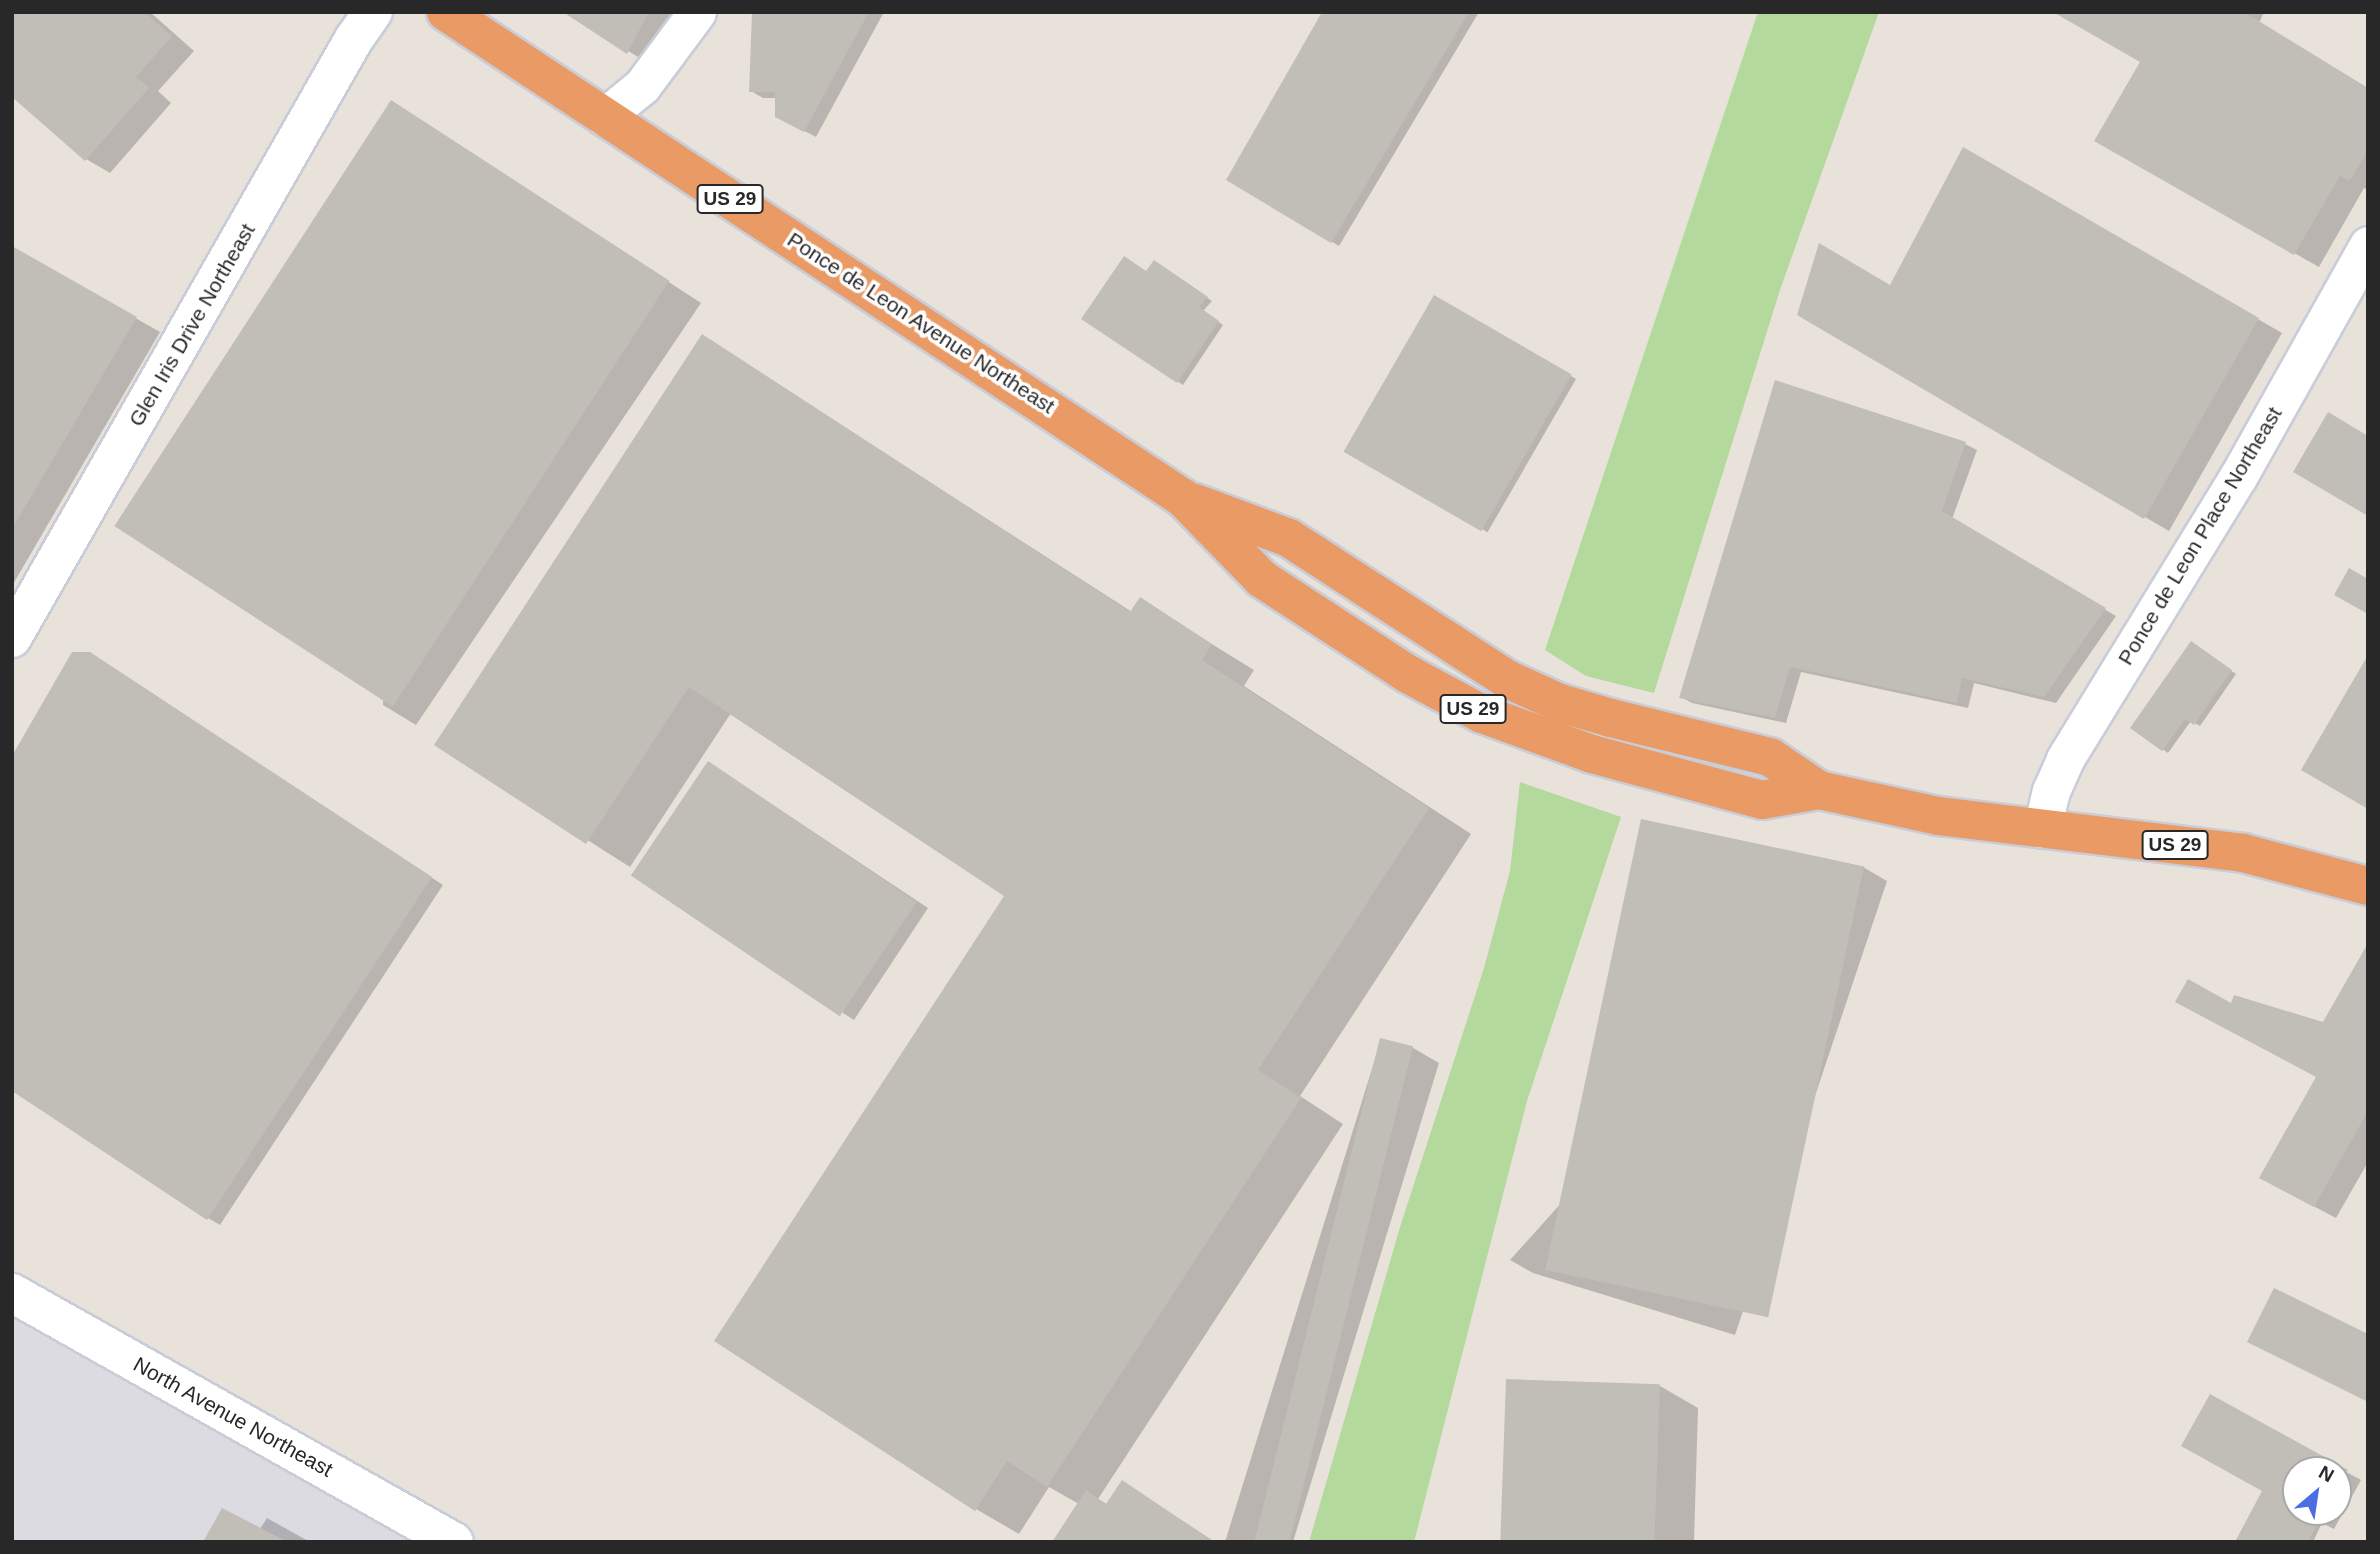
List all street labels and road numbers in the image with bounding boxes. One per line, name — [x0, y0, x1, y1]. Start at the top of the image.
road number: US 29 — [695, 183, 765, 214]
street label: Glen Iris Drive Northeast — [124, 219, 260, 431]
street label: Ponce de Leon Avenue Northeast — [782, 227, 1060, 419]
street label: Ponce de Leon Place Northeast — [2113, 402, 2287, 670]
road number: US 29 — [1438, 694, 1508, 724]
road number: US 29 — [2140, 830, 2210, 860]
street label: North Avenue Northeast — [129, 1351, 337, 1483]

